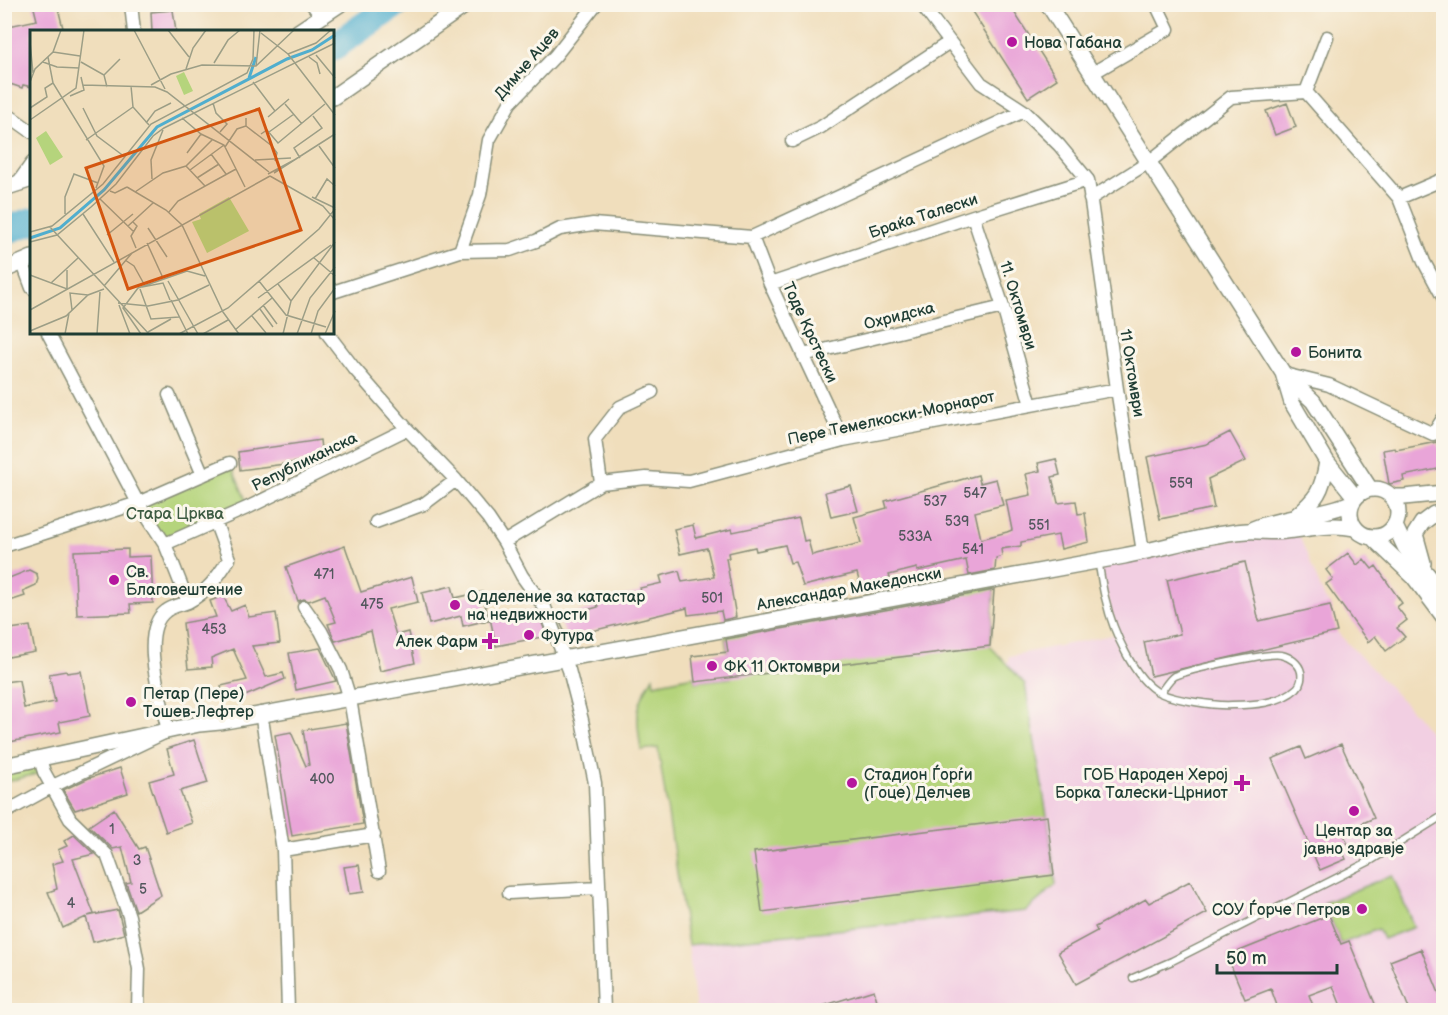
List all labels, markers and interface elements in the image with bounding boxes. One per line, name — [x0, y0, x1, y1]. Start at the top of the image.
street label: Димче Ацев — [491, 24, 564, 104]
inset map — [30, 30, 334, 334]
place label: Нова Табана — [1024, 34, 1122, 53]
marker: Нова Табана — [1005, 35, 1019, 49]
street label: Браќа Талески — [867, 190, 980, 243]
street label: 11. Октомври — [995, 259, 1040, 352]
street label: Тоде Крстески — [778, 279, 841, 386]
street label: Охридска — [862, 298, 937, 334]
street label: 11 Октомври — [1115, 328, 1148, 419]
place label: Бонита — [1308, 344, 1363, 363]
marker: Бонита — [1289, 345, 1303, 359]
street label: Пере Темелкоски-Морнарот — [786, 387, 997, 450]
street label: Републиканска — [249, 428, 361, 496]
house number: 559 — [1169, 475, 1193, 492]
house number: 547 — [963, 485, 987, 502]
house number: 537 — [923, 493, 947, 510]
park label: Стара Црква — [126, 505, 224, 524]
house number: 539 — [945, 513, 969, 530]
house number: 551 — [1028, 517, 1050, 534]
house number: 533А — [898, 528, 932, 545]
house number: 541 — [962, 541, 984, 558]
place label: Св. Благовештение — [126, 563, 243, 600]
street label: Александар Македонски — [754, 564, 943, 615]
house number: 471 — [314, 566, 334, 583]
marker: Св. Благовештение — [107, 573, 121, 587]
place label: Одделение за катастар на недвижности — [467, 588, 645, 625]
house number: 501 — [701, 590, 723, 607]
house number: 475 — [360, 596, 384, 613]
marker: Одделение за катастар на недвижности — [448, 598, 462, 612]
house number: 453 — [201, 621, 227, 638]
place label: Футура — [541, 627, 595, 646]
marker: Футура — [522, 628, 536, 642]
place label: Алек Фарм — [395, 633, 478, 652]
marker: Алек Фарм — [483, 634, 497, 648]
place label: ФК 11 Октомври — [724, 658, 840, 677]
marker: ФК 11 Октомври — [705, 659, 719, 673]
place label: Петар (Пере) Тошев-Лефтер — [143, 685, 254, 722]
marker: Петар (Пере) Тошев-Лефтер — [124, 695, 138, 709]
place label: Стадион Ѓорѓи (Гоце) Делчев — [864, 764, 973, 803]
place label: ГОБ Народен Херој Борка Талески-Црниот — [1055, 766, 1229, 803]
house number: 400 — [309, 771, 335, 788]
marker: ГОБ Народен Херој Борка Талески-Црниот — [1233, 774, 1251, 792]
marker: Стадион Ѓорѓи (Гоце) Делчев — [845, 776, 859, 790]
marker: Центар за јавно здравје — [1347, 804, 1361, 818]
house number: 1 — [109, 821, 115, 838]
place label: Центар за јавно здравје — [1303, 822, 1404, 859]
house number: 3 — [133, 852, 141, 869]
house number: 5 — [139, 881, 147, 898]
house number: 4 — [67, 895, 76, 912]
place label: СОУ Ѓорче Петров — [1212, 899, 1351, 920]
marker: СОУ Ѓорче Петров — [1355, 902, 1369, 916]
scale bar — [1217, 937, 1337, 975]
text: 50 m — [1226, 948, 1267, 969]

